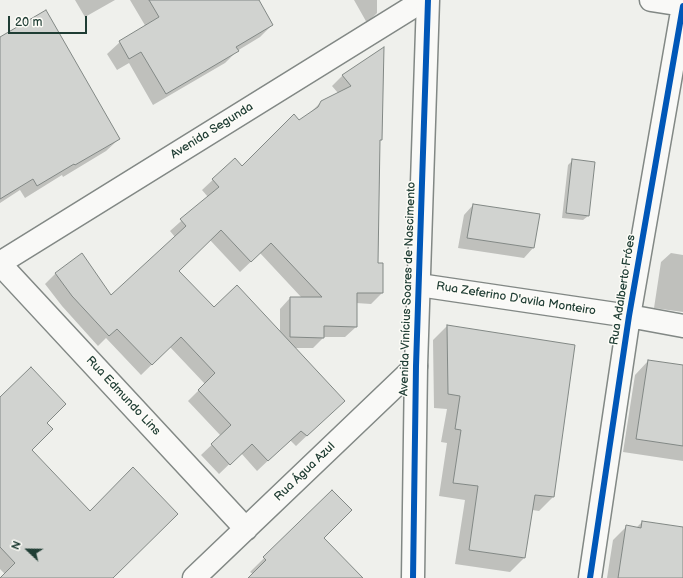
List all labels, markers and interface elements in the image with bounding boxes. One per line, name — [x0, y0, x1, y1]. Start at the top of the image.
scale bar — [10, 8, 89, 34]
text: 20 m — [15, 15, 42, 30]
street label: Avenida Segunda — [168, 100, 256, 162]
street label: Avenida Vinícius Soares de Nascimento — [397, 182, 419, 396]
street label: Rua Adalberto Fróes — [607, 234, 639, 346]
street label: Rua Zeferino D'avila Monteiro — [435, 279, 597, 319]
street label: Rua Edmundo Lins — [83, 354, 163, 438]
street label: Rua Água Azul — [272, 440, 338, 504]
north arrow — [8, 530, 48, 570]
text: N — [9, 539, 24, 552]

